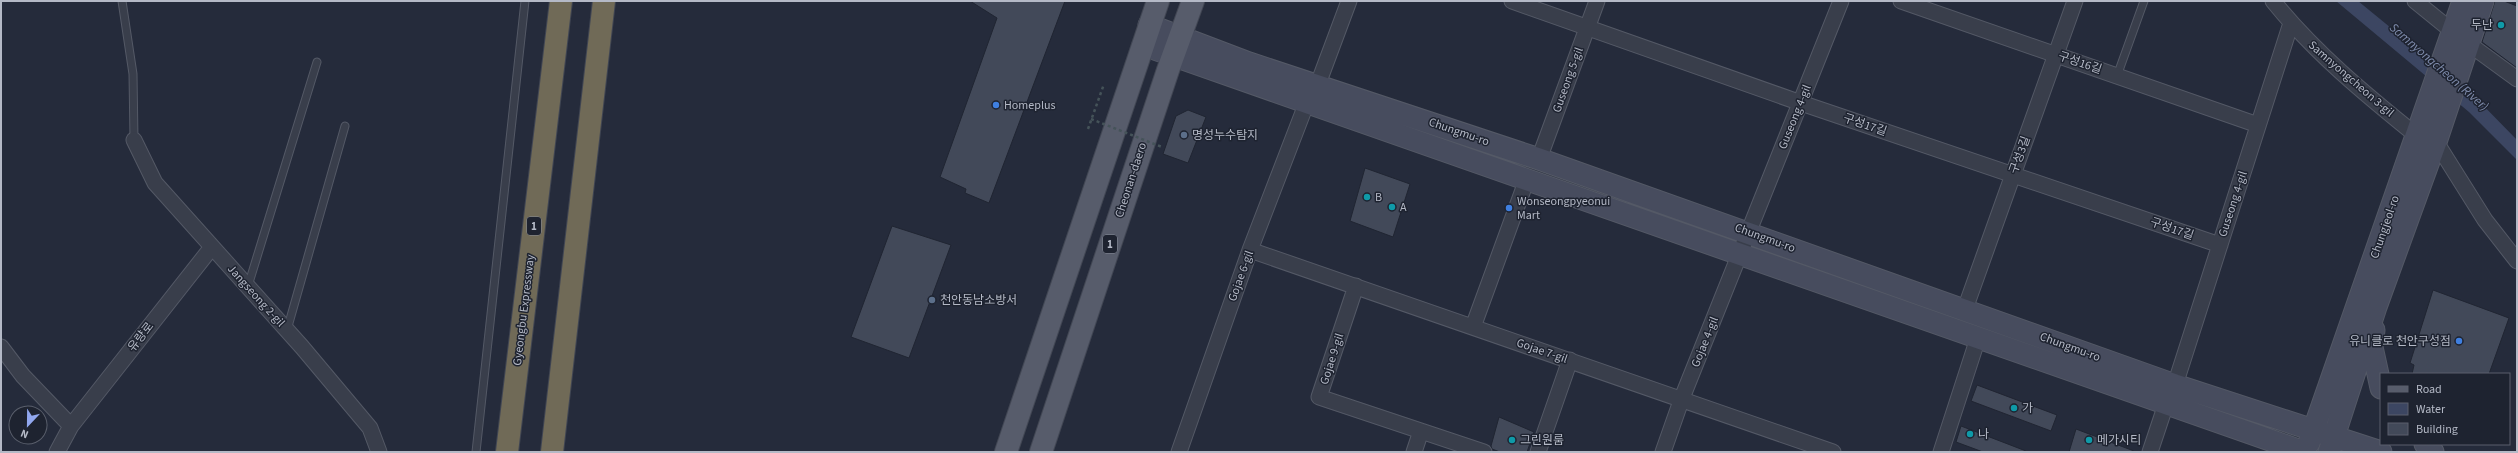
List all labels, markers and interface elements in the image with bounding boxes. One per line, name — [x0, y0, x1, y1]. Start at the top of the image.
place label: 두난 — [2471, 17, 2493, 34]
water label: Samnyongcheon (River) — [2386, 19, 2493, 115]
marker: 두난 — [2496, 20, 2506, 30]
street label: Samnyongcheon 3-gil — [2304, 37, 2398, 121]
street label: Guseong 5-gil — [1548, 45, 1588, 115]
street label: 구성16길 — [2056, 48, 2104, 78]
street label: Guseong 4-gil — [1774, 82, 1816, 152]
place label: Homeplus — [1004, 97, 1056, 114]
marker: Homeplus — [991, 100, 1001, 110]
street label: 구성17길 — [1841, 110, 1889, 140]
street label: Chungmu-ro — [1426, 114, 1492, 150]
place label: 명성누수탐지 — [1192, 127, 1258, 144]
marker: 명성누수탐지 — [1179, 130, 1189, 140]
street label: 구성3길 — [2005, 134, 2035, 176]
street label: Cheonan-daero — [1111, 140, 1151, 220]
street label: Guseong 4-gil — [2214, 169, 2252, 239]
place label: B — [1375, 189, 1382, 206]
marker: B — [1362, 192, 1372, 202]
place label: Wonseongpyeonui Mart — [1517, 193, 1610, 224]
street label: Chungjeol-ro — [2366, 193, 2404, 261]
place label: A — [1400, 199, 1407, 216]
marker: A — [1387, 202, 1397, 212]
marker: Wonseongpyeonui Mart — [1504, 203, 1514, 213]
street label: 구성17길 — [2148, 214, 2196, 244]
road number: 1 — [527, 217, 541, 235]
street label: Chungmu-ro — [1732, 219, 1798, 257]
road number: 1 — [1103, 235, 1117, 253]
street label: Gojae 6-gil — [1224, 248, 1258, 304]
street label: Gyeongbu Expressway — [509, 253, 539, 367]
street label: Jangseong 2-gil — [223, 261, 289, 331]
place label: 천안동남소방서 — [940, 292, 1017, 309]
marker: 천안동남소방서 — [927, 295, 937, 305]
street label: Gojae 4-gil — [1687, 314, 1723, 370]
street label: 유량로 — [124, 319, 158, 355]
street label: Chungmu-ro — [2037, 328, 2103, 366]
street label: Gojae 9-gil — [1316, 331, 1348, 387]
place label: 유니클로 천안구성점 — [2349, 333, 2451, 350]
street label: Gojae 7-gil — [1514, 334, 1570, 368]
marker: 유니클로 천안구성점 — [2454, 336, 2464, 346]
legend — [2380, 373, 2510, 445]
text: Road — [2416, 381, 2442, 398]
place label: 가 — [2022, 400, 2033, 417]
text: Water — [2416, 401, 2446, 418]
marker: 가 — [2009, 403, 2019, 413]
north arrow — [8, 405, 48, 445]
text: Building — [2416, 421, 2458, 438]
text: N — [18, 425, 31, 442]
place label: 나 — [1978, 426, 1989, 443]
marker: 나 — [1965, 429, 1975, 439]
place label: 그린원룸 — [1520, 432, 1564, 449]
place label: 메가시티 — [2097, 432, 2141, 449]
marker: 그린원룸 — [1507, 435, 1517, 445]
marker: 메가시티 — [2084, 435, 2094, 445]

